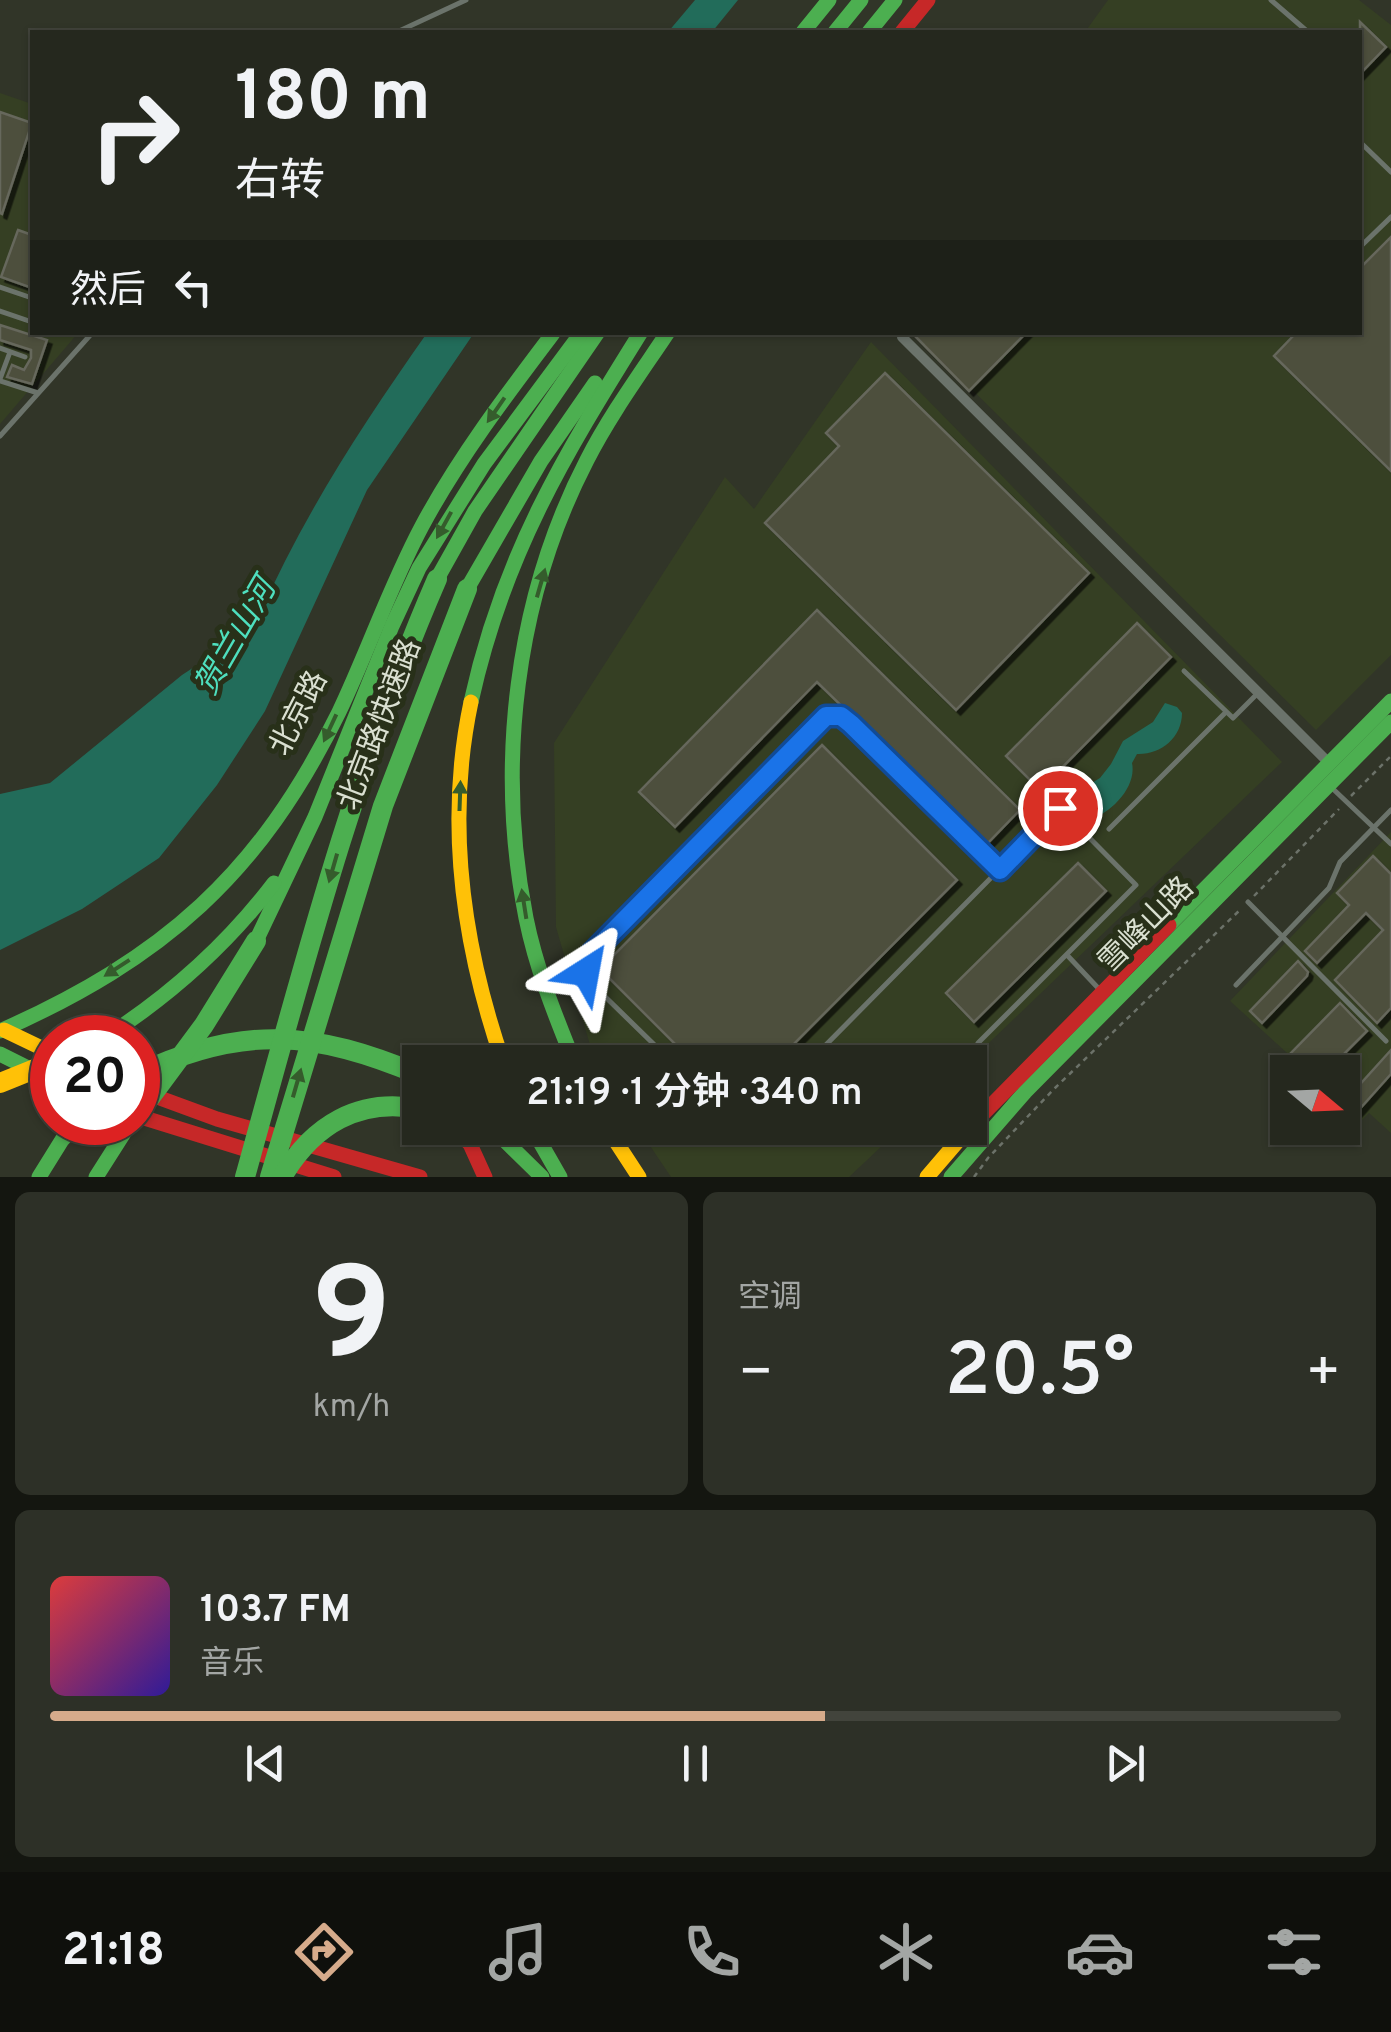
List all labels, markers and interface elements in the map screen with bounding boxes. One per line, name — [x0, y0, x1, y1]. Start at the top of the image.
text: 180 m — [235, 56, 431, 145]
icon: right — [70, 70, 200, 200]
text: 右转 — [235, 155, 325, 212]
icon: left — [166, 260, 221, 315]
text: 然后 — [70, 268, 146, 317]
one-way arrow — [487, 397, 506, 424]
one-way arrow — [435, 511, 452, 540]
water label: 贺兰山河 — [188, 567, 289, 703]
one-way arrow — [533, 567, 549, 598]
street label: 北京路快速路 — [331, 634, 431, 816]
street label: 北京路 — [263, 666, 337, 762]
one-way arrow — [321, 714, 338, 743]
pin — [1018, 766, 1103, 851]
one-way arrow — [452, 779, 468, 811]
icon: arrive — [1033, 781, 1088, 836]
one-way arrow — [325, 853, 340, 884]
street label: 雪峰山路 — [1091, 870, 1203, 982]
one-way arrow — [515, 887, 531, 919]
position arrow — [534, 920, 638, 1024]
one-way arrow — [103, 958, 131, 976]
speed limit sign: 20 — [30, 1015, 160, 1145]
north arrow — [1270, 1055, 1360, 1145]
map controls — [1270, 1055, 1360, 1145]
one-way arrow — [290, 1068, 305, 1098]
text: 21:19 · 1 分钟 · 340 m — [526, 1070, 863, 1119]
text: 9 — [312, 1240, 391, 1405]
text: 空调 — [738, 1279, 802, 1319]
text: 20.5° — [945, 1327, 1134, 1422]
text: − — [738, 1340, 773, 1410]
text: + — [1306, 1340, 1341, 1410]
text: km/h — [313, 1388, 390, 1428]
text: 103.7 FM — [200, 1587, 351, 1636]
text: 音乐 — [200, 1645, 264, 1685]
icon: previous — [238, 1736, 293, 1791]
icon: pause — [668, 1736, 723, 1791]
icon: next — [1098, 1736, 1153, 1791]
icon: directions — [289, 1917, 359, 1987]
icon: music — [483, 1917, 553, 1987]
icon: phone — [677, 1917, 747, 1987]
icon: climate — [871, 1917, 941, 1987]
icon: car — [1065, 1917, 1135, 1987]
icon: filters — [1259, 1917, 1329, 1987]
text: 21:18 — [62, 1924, 165, 1981]

